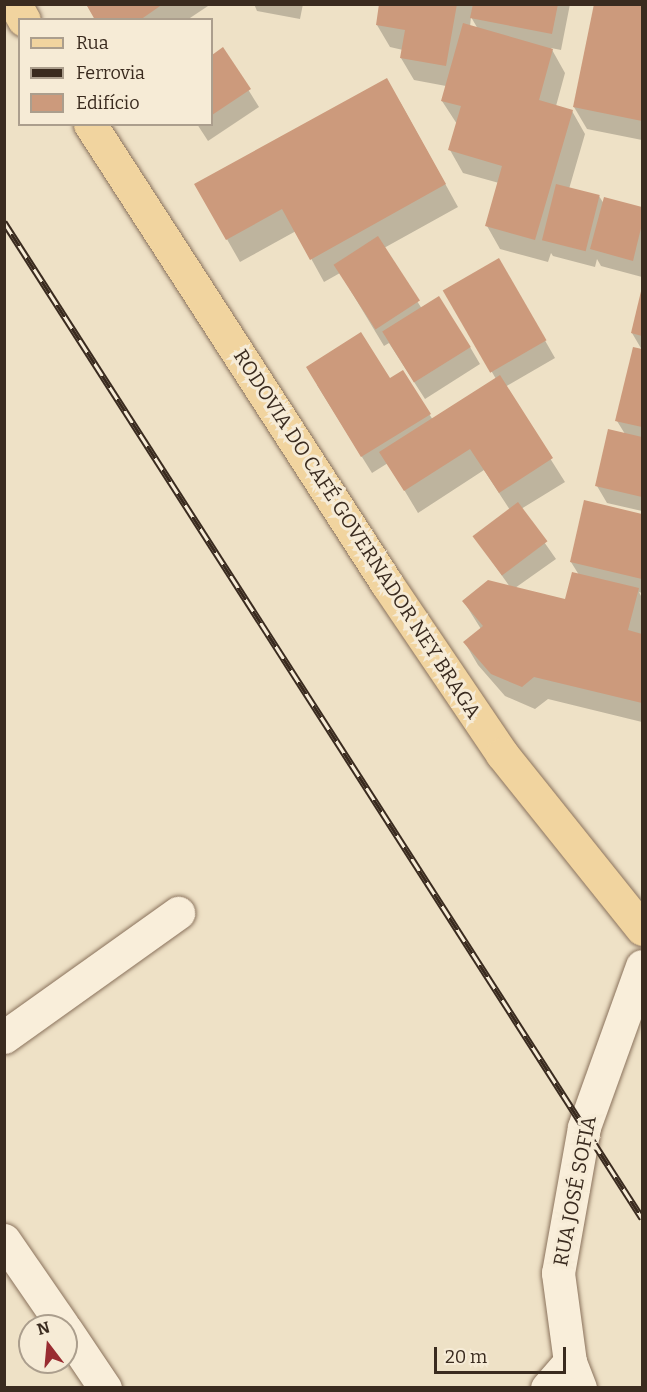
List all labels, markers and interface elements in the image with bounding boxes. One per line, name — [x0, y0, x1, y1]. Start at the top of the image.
legend — [18, 18, 213, 126]
text: Rua — [76, 32, 109, 54]
text: Ferrovia — [76, 62, 145, 84]
text: Edifício — [76, 92, 140, 114]
street label: RODOVIA DO CAFÉ GOVERNADOR NEY BRAGA — [228, 345, 486, 723]
street label: RUA JOSÉ SOFIA — [549, 1114, 601, 1268]
north arrow — [18, 1314, 78, 1374]
text: N — [35, 1317, 52, 1339]
scale bar — [437, 1335, 569, 1373]
text: 20 m — [445, 1346, 487, 1368]

